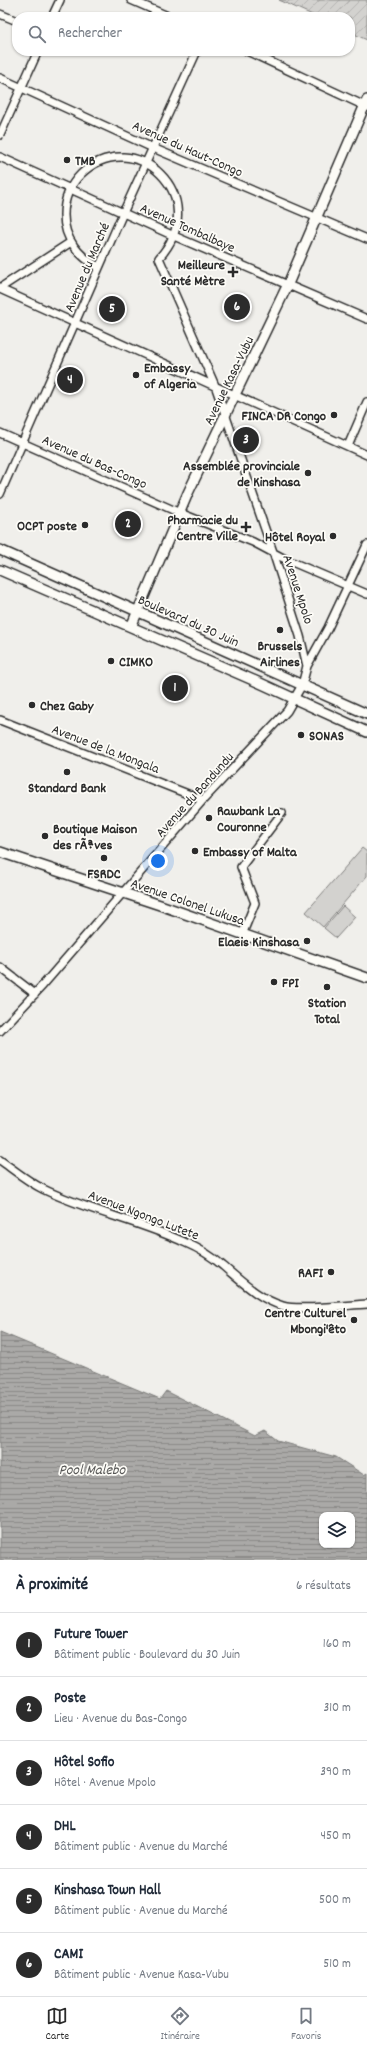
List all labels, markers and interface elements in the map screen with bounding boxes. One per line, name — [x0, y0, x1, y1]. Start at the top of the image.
search box — [12, 12, 355, 56]
icon: search — [26, 23, 48, 45]
text: Rechercher — [58, 23, 122, 45]
street label: Avenue du Haut-Congo — [129, 116, 246, 183]
place label: TMB — [75, 152, 96, 172]
marker: TMB — [62, 155, 72, 165]
street label: Avenue Tombalbaye — [136, 199, 238, 259]
street label: Avenue du Marché — [60, 220, 116, 316]
place label: Meilleure Santé Mètre — [161, 256, 225, 292]
marker: Meilleure Santé Mètre — [228, 267, 238, 277]
pin: 6 — [224, 292, 250, 322]
pin: 5 — [99, 294, 125, 324]
street label: Avenue Kasa-Vubu — [200, 333, 260, 429]
place label: Embassy of Algeria — [144, 359, 197, 395]
pin: 4 — [57, 365, 83, 395]
marker: Embassy of Algeria — [131, 370, 141, 380]
place label: FINCA DR Congo — [242, 407, 326, 427]
marker: FINCA DR Congo — [329, 410, 339, 420]
pin: 3 — [233, 425, 259, 455]
street label: Avenue du Bas-Congo — [38, 431, 150, 495]
place label: Assemblée provinciale de Kinshasa — [183, 457, 301, 493]
marker: Assemblée provinciale de Kinshasa — [303, 468, 313, 478]
pin: 2 — [115, 509, 141, 539]
place label: Pharmacie du Centre Ville — [167, 511, 238, 547]
place label: OCPT poste — [17, 517, 77, 537]
marker: OCPT poste — [80, 520, 90, 530]
marker: Pharmacie du Centre Ville — [241, 522, 251, 532]
place label: Hôtel Royal — [265, 528, 326, 548]
marker: Hôtel Royal — [328, 531, 338, 541]
street label: Avenue Mpolo — [276, 552, 318, 627]
street label: Boulevard du 30 Juin — [134, 591, 242, 653]
marker: Brussels Airlines — [275, 625, 285, 635]
place label: Brussels Airlines — [257, 637, 303, 673]
place label: CIMKO — [119, 653, 153, 673]
marker: CIMKO — [106, 656, 116, 666]
pin: 1 — [162, 673, 188, 703]
place label: Chez Gaby — [40, 697, 95, 717]
marker: Chez Gaby — [27, 700, 37, 710]
street label: Avenue de la Mongala — [48, 720, 163, 780]
place label: SONAS — [309, 727, 344, 747]
marker: SONAS — [296, 730, 306, 740]
street label: Avenue du Bandundu — [152, 748, 239, 842]
marker: Standard Bank — [62, 767, 72, 777]
place label: Standard Bank — [28, 779, 106, 799]
place label: Rawbank La Couronne — [217, 802, 281, 838]
marker: Rawbank La Couronne — [204, 813, 214, 823]
place label: Boutique Maison des rÃªves — [53, 820, 138, 856]
marker: Boutique Maison des rÃªves — [40, 831, 50, 841]
place label: Embassy of Malta — [203, 843, 298, 863]
marker: Embassy of Malta — [190, 846, 200, 856]
your location — [148, 851, 168, 871]
marker: FSRDC — [99, 853, 109, 863]
place label: FSRDC — [87, 865, 121, 885]
street label: Avenue Colonel Lukusa — [128, 874, 247, 932]
place label: Elaeis Kinshasa — [218, 933, 300, 953]
marker: Elaeis Kinshasa — [302, 936, 312, 946]
place label: FPI — [282, 974, 300, 994]
marker: FPI — [269, 977, 279, 987]
marker: Station Total — [322, 982, 332, 992]
place label: Station Total — [308, 994, 347, 1030]
street label: Avenue Ngongo Lutete — [85, 1186, 202, 1246]
place label: RAFI — [298, 1264, 324, 1284]
marker: RAFI — [326, 1267, 336, 1277]
place label: Centre Culturel Mbongi'êto — [265, 1304, 347, 1340]
marker: Centre Culturel Mbongi'êto — [349, 1315, 359, 1325]
water label: Pool Malebo — [59, 1460, 126, 1482]
map controls — [319, 1512, 355, 1548]
button: layers — [319, 1512, 355, 1548]
text: À proximité — [16, 1574, 88, 1598]
text: 6 résultats — [296, 1577, 351, 1596]
text: Future Tower — [54, 1624, 128, 1646]
text: 1 — [28, 1635, 30, 1654]
text: 160 m — [323, 1635, 351, 1654]
text: Bâtiment public · Boulevard du 30 Juin — [54, 1646, 240, 1665]
text: Poste — [54, 1688, 86, 1710]
text: 2 — [26, 1699, 32, 1718]
text: 310 m — [323, 1699, 351, 1718]
text: Lieu · Avenue du Bas-Congo — [54, 1710, 187, 1729]
text: Hôtel Sofio — [54, 1752, 114, 1774]
text: 3 — [26, 1763, 32, 1782]
text: 390 m — [320, 1763, 351, 1782]
text: Hôtel · Avenue Mpolo — [54, 1774, 156, 1793]
text: DHL — [54, 1816, 76, 1838]
text: 4 — [26, 1827, 32, 1846]
text: 450 m — [321, 1827, 351, 1846]
text: Bâtiment public · Avenue du Marché — [54, 1838, 228, 1857]
text: Kinshasa Town Hall — [54, 1880, 161, 1902]
text: 5 — [26, 1891, 32, 1910]
text: 500 m — [319, 1891, 351, 1910]
text: Bâtiment public · Avenue du Marché — [54, 1902, 228, 1921]
text: CAMI — [54, 1944, 83, 1966]
text: 6 — [26, 1955, 32, 1974]
text: 510 m — [323, 1955, 351, 1974]
text: Bâtiment public · Avenue Kasa-Vubu — [54, 1966, 229, 1985]
tab: Carte — [46, 2005, 69, 2045]
tab: Itinéraire — [160, 2005, 200, 2045]
tab: Favoris — [291, 2005, 321, 2045]

